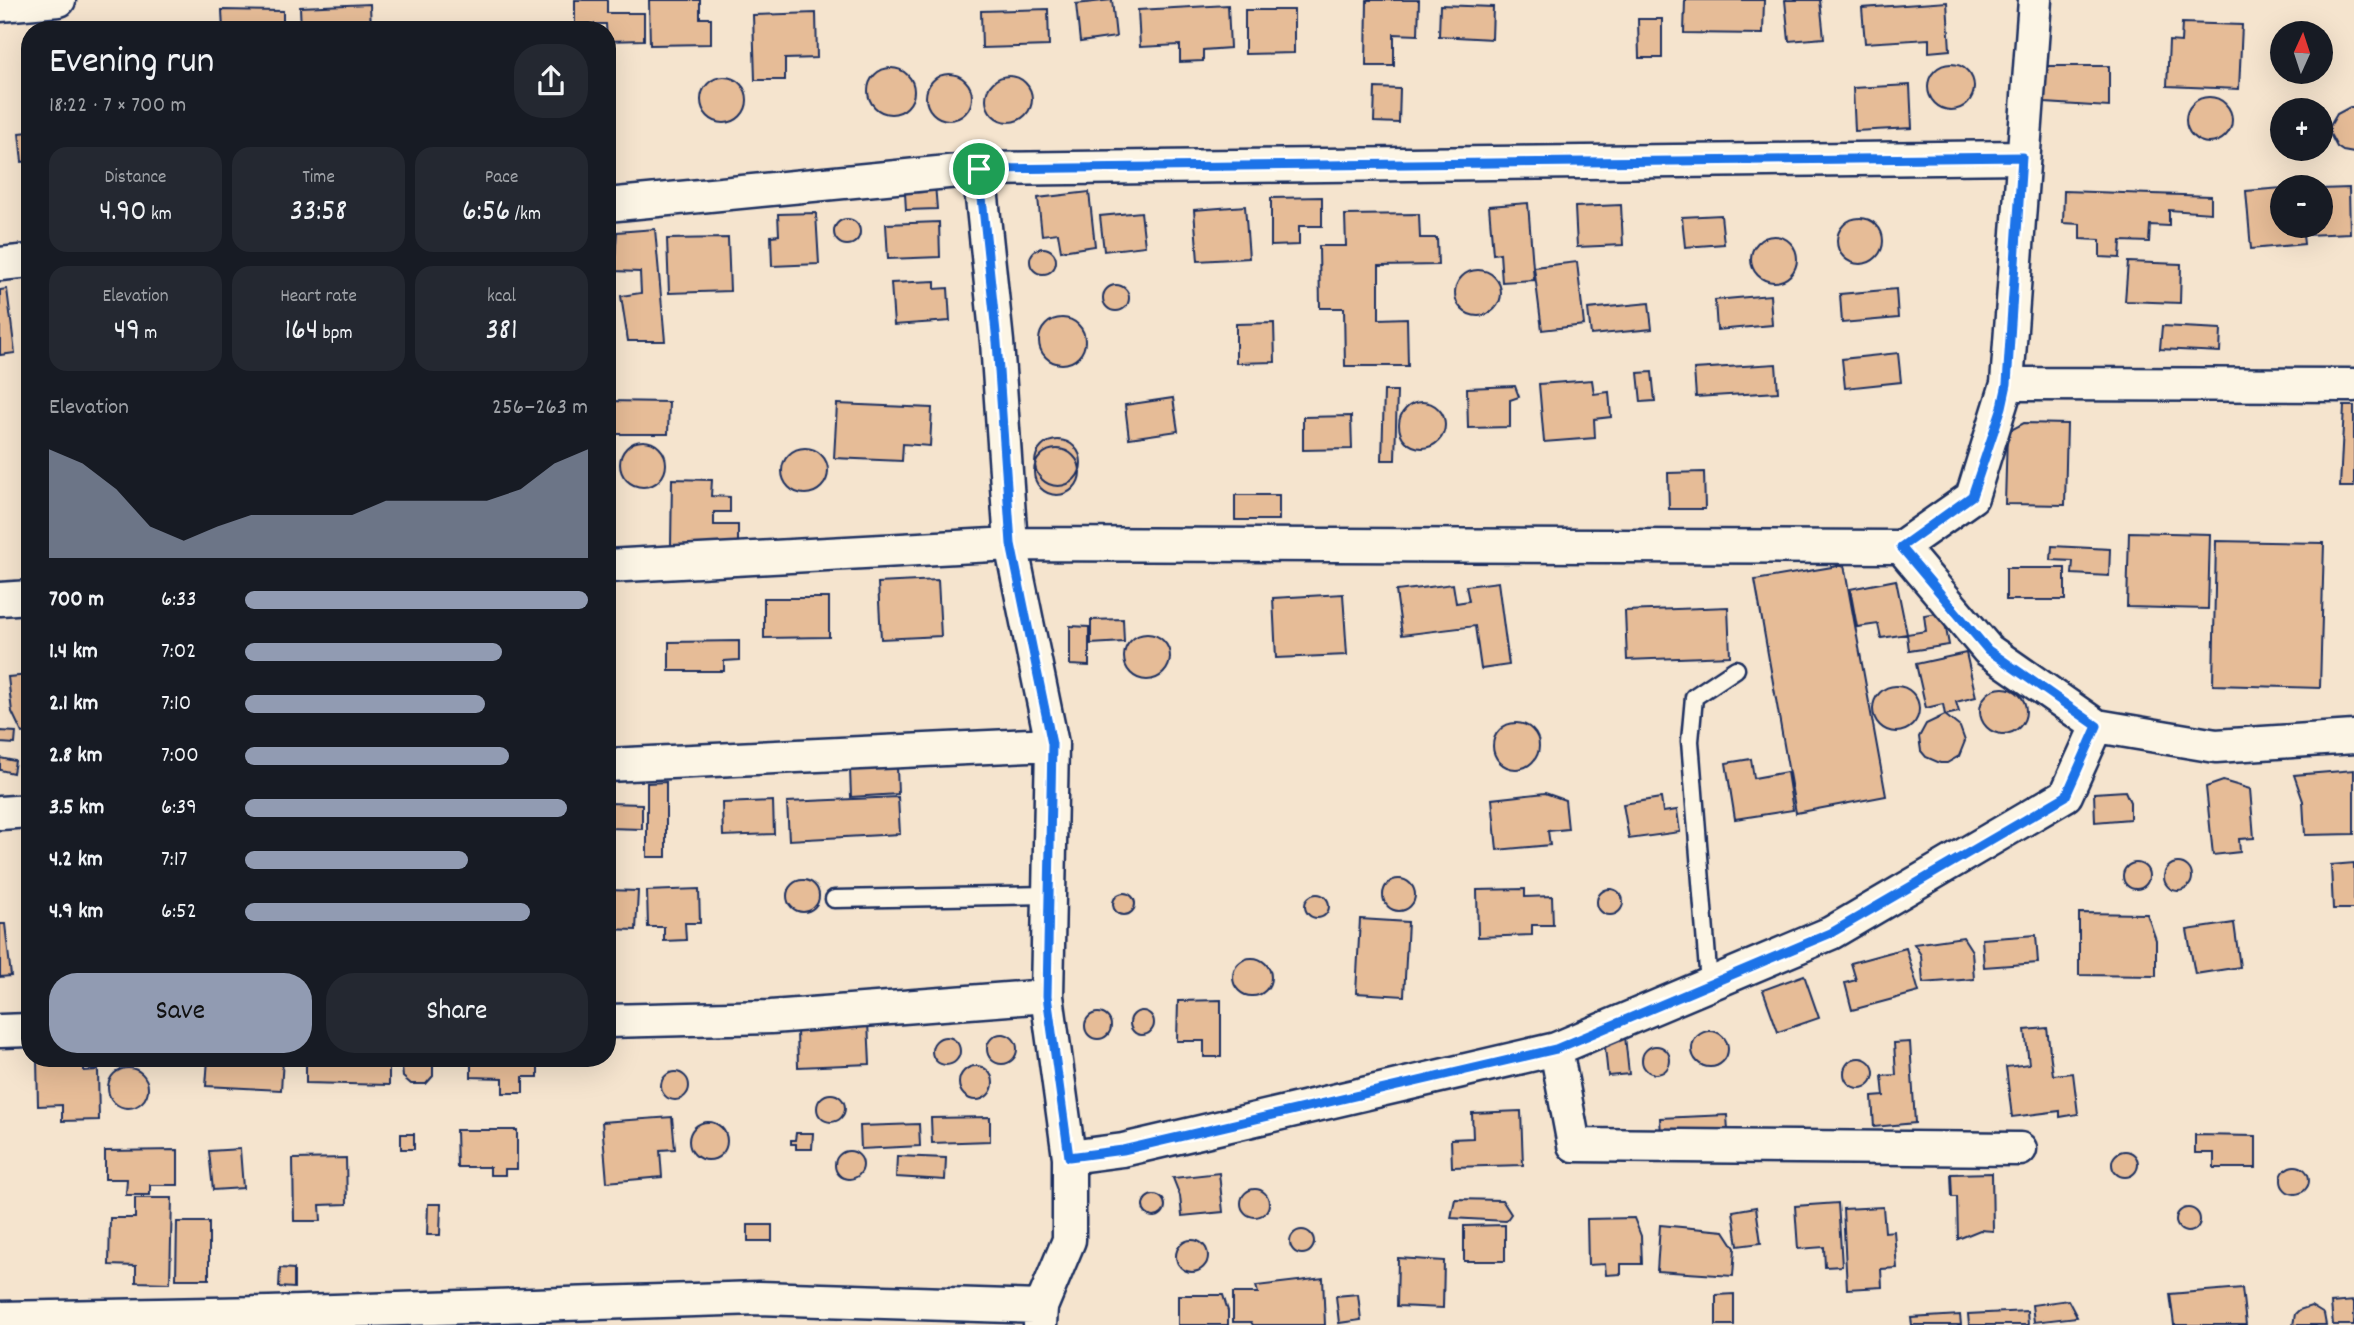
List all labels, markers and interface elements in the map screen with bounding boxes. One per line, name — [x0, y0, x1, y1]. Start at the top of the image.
north arrow — [2270, 21, 2333, 84]
map controls — [2270, 21, 2333, 238]
text: Evening run — [49, 36, 214, 91]
button: share — [514, 44, 588, 118]
text: 18:22 · 7 × 700 m — [49, 90, 186, 123]
button: + — [2270, 98, 2333, 161]
pin — [949, 139, 1009, 199]
icon: arrive — [960, 150, 998, 188]
text: Distance — [105, 165, 166, 192]
text: Time — [302, 165, 335, 192]
text: Pace — [485, 165, 518, 192]
button: − — [2270, 175, 2333, 238]
text: 4.90 — [99, 192, 147, 235]
text: 33:58 — [290, 192, 347, 235]
text: 6:56 — [462, 192, 510, 235]
text: km — [147, 202, 172, 229]
text: /km — [510, 202, 541, 229]
text: Elevation — [102, 284, 169, 311]
text: Heart rate — [280, 284, 357, 311]
text: kcal — [487, 284, 516, 311]
text: 49 — [114, 311, 140, 354]
text: 164 — [284, 311, 318, 354]
text: 381 — [486, 311, 517, 354]
text: m — [140, 321, 157, 348]
text: bpm — [318, 321, 353, 348]
text: Elevation — [49, 392, 129, 425]
text: 256–263 m — [492, 392, 588, 425]
text: 700 m — [49, 584, 104, 617]
text: 6:33 — [161, 584, 197, 617]
text: 1.4 km — [49, 636, 98, 669]
text: 7:02 — [161, 636, 196, 669]
text: 2.1 km — [49, 688, 98, 721]
text: 7:10 — [161, 688, 191, 721]
text: 2.8 km — [49, 740, 103, 773]
text: 7:00 — [161, 740, 199, 773]
text: 3.5 km — [49, 792, 104, 825]
text: 6:39 — [161, 792, 197, 825]
text: 4.2 km — [49, 844, 103, 877]
text: 7:17 — [161, 844, 187, 877]
text: 4.9 km — [49, 896, 103, 929]
text: 6:52 — [161, 896, 197, 929]
button: Save — [49, 973, 312, 1053]
button: Share — [326, 973, 588, 1053]

